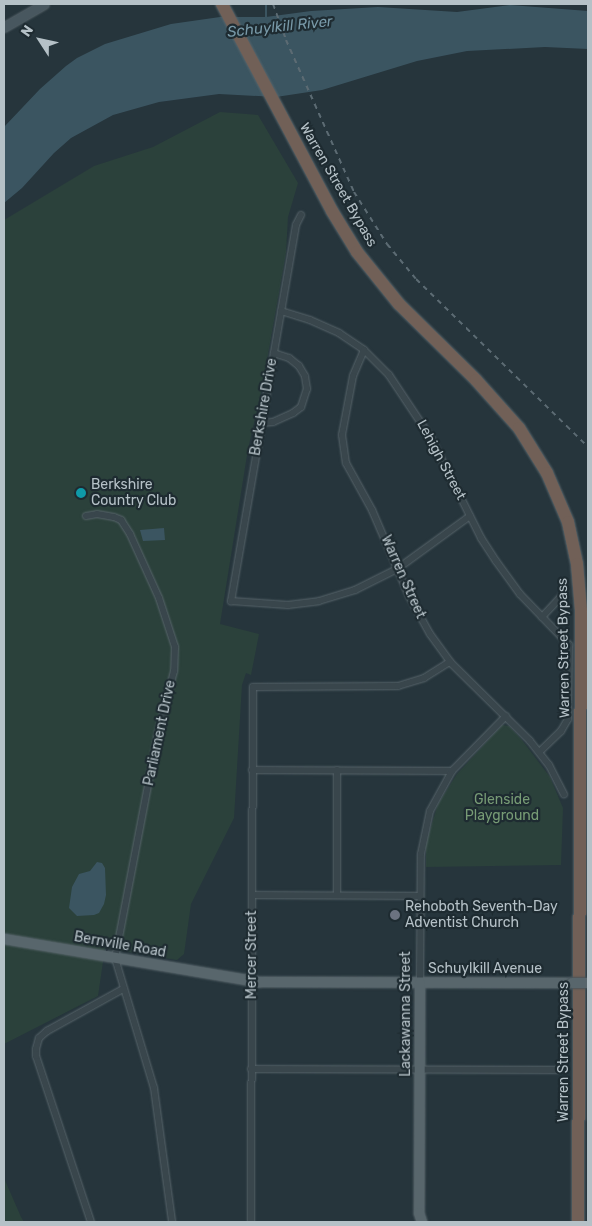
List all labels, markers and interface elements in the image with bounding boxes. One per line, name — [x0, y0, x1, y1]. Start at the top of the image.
water label: Schuylkill River — [226, 13, 334, 41]
north arrow — [15, 15, 65, 65]
text: N — [17, 22, 37, 40]
street label: Warren Street Bypass — [296, 120, 380, 250]
street label: Berkshire Drive — [247, 357, 281, 457]
street label: Lehigh Street — [413, 417, 469, 503]
place label: Berkshire Country Club — [91, 477, 177, 510]
marker: Berkshire Country Club — [75, 487, 87, 499]
street label: Warren Street — [377, 533, 429, 621]
street label: Warren Street Bypass — [554, 578, 574, 718]
street label: Parliament Drive — [141, 679, 179, 787]
park label: Glenside Playground — [465, 792, 539, 824]
place label: Rehoboth Seventh-Day Adventist Church — [405, 899, 558, 932]
marker: Rehoboth Seventh-Day Adventist Church — [389, 909, 401, 921]
street label: Mercer Street — [244, 911, 260, 999]
street label: Bernville Road — [73, 929, 167, 961]
street label: Lackawanna Street — [398, 951, 414, 1077]
street label: Schuylkill Avenue — [428, 961, 542, 977]
street label: Warren Street Bypass — [556, 982, 572, 1122]

